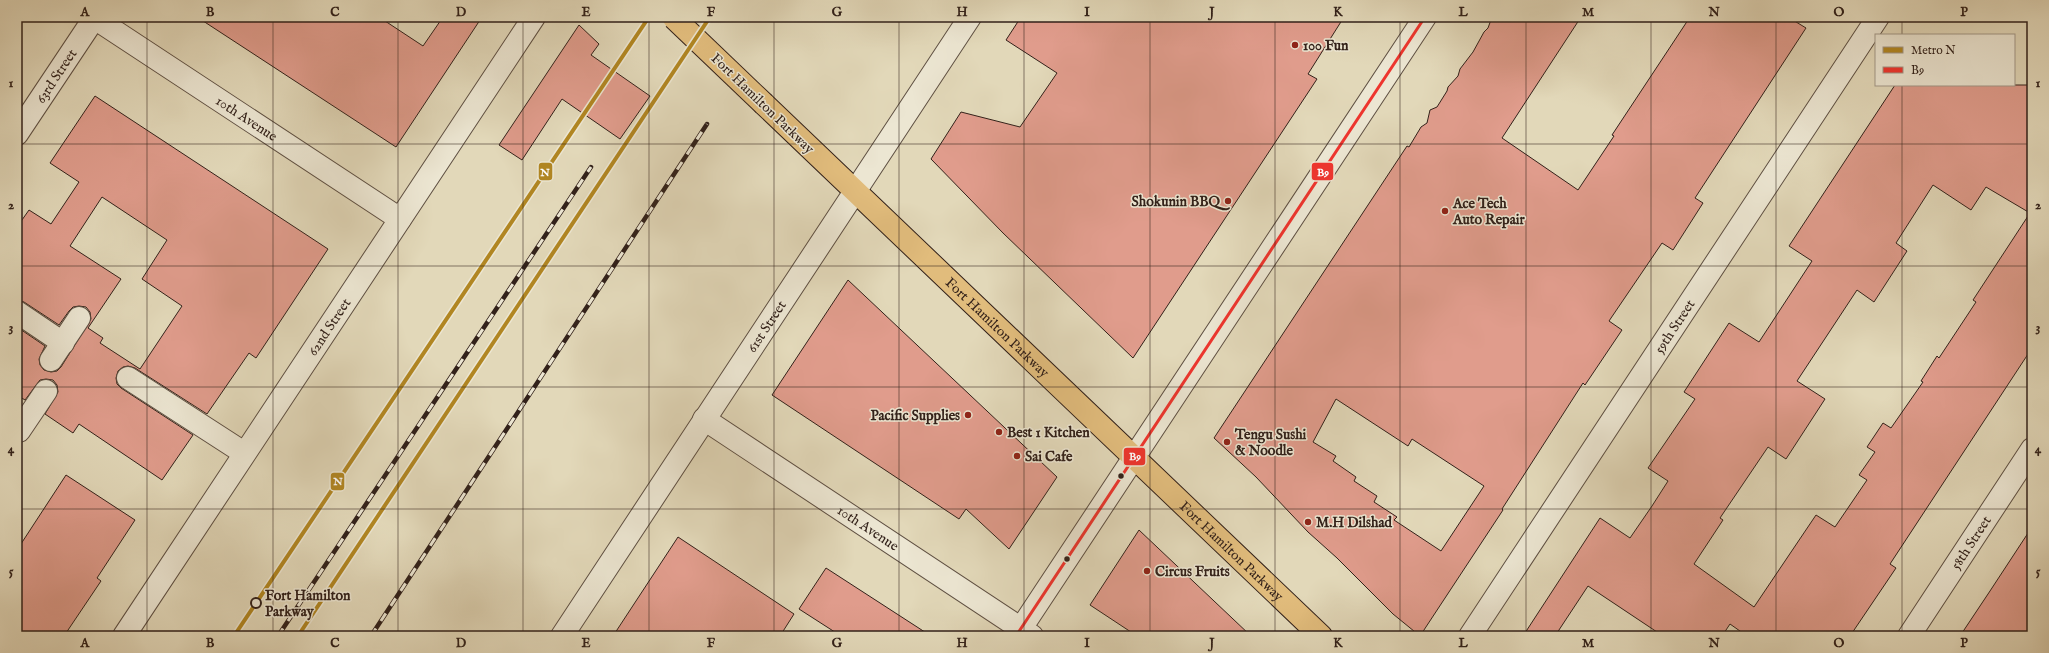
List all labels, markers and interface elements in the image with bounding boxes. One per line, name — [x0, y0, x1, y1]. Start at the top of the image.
text: A — [80, 4, 91, 21]
text: B — [206, 4, 215, 21]
text: C — [330, 4, 340, 21]
text: D — [456, 4, 467, 21]
text: E — [581, 4, 591, 21]
text: F — [707, 4, 716, 21]
text: G — [832, 4, 843, 21]
text: H — [956, 4, 968, 21]
text: I — [1084, 4, 1090, 21]
text: J — [1207, 4, 1215, 21]
text: K — [1333, 4, 1343, 21]
text: L — [1457, 4, 1468, 21]
text: M — [1582, 4, 1595, 21]
text: N — [1707, 4, 1720, 21]
text: O — [1834, 4, 1845, 21]
text: P — [1960, 4, 1968, 21]
legend — [1875, 34, 2015, 86]
place label: 100 Fun — [1303, 37, 1349, 55]
marker: 100 Fun — [1290, 40, 1300, 50]
text: Metro N — [1911, 43, 1956, 58]
street label: 63rd Street — [32, 46, 81, 107]
street label: Fort Hamilton Parkway — [707, 50, 818, 158]
text: B9 — [1911, 63, 1924, 78]
text: 1 — [9, 75, 14, 92]
text: 1 — [2036, 75, 2041, 92]
street label: 10th Avenue — [212, 92, 281, 146]
line badge: N — [538, 162, 553, 181]
line badge: B9 — [1311, 162, 1334, 181]
text: N — [539, 166, 550, 180]
text: B9 — [1317, 166, 1329, 180]
place label: Shokunin BBQ — [1132, 193, 1231, 211]
place label: Ace Tech Auto Repair — [1452, 195, 1525, 229]
marker: Shokunin BBQ — [1223, 196, 1233, 206]
text: 2 — [8, 197, 14, 214]
text: 2 — [2035, 197, 2041, 214]
marker: Ace Tech Auto Repair — [1440, 206, 1450, 216]
street label: Fort Hamilton Parkway — [941, 274, 1053, 382]
street label: 62nd Street — [304, 295, 355, 359]
street label: 59th Street — [1651, 296, 1700, 357]
street label: 61st Street — [743, 297, 791, 356]
text: 3 — [9, 319, 14, 336]
text: 3 — [2036, 319, 2041, 336]
place label: Pacific Supplies — [871, 407, 960, 425]
marker: Pacific Supplies — [963, 410, 973, 420]
place label: Best 1 Kitchen — [1007, 424, 1090, 442]
place label: Tengu Sushi & Noodle — [1234, 426, 1307, 460]
marker: Best 1 Kitchen — [994, 427, 1004, 437]
marker: Tengu Sushi & Noodle — [1222, 437, 1232, 447]
text: 4 — [8, 441, 15, 458]
text: 4 — [2035, 441, 2042, 458]
line badge: B9 — [1123, 447, 1146, 466]
place label: Sai Cafe — [1025, 448, 1073, 466]
text: B9 — [1129, 450, 1141, 464]
marker: Sai Cafe — [1012, 451, 1022, 461]
unlabelled marker — [1116, 471, 1126, 481]
line badge: N — [330, 472, 345, 491]
text: N — [332, 475, 343, 489]
street label: Fort Hamilton Parkway — [1175, 498, 1287, 606]
street label: 10th Avenue — [834, 502, 902, 556]
street label: 58th Street — [1947, 513, 1996, 573]
place label: M.H Dilshad — [1316, 514, 1392, 532]
marker: M.H Dilshad — [1303, 517, 1313, 527]
unlabelled marker — [1062, 554, 1072, 564]
text: 5 — [9, 563, 14, 580]
place label: Circus Fruits — [1155, 563, 1230, 581]
text: 5 — [2036, 563, 2041, 580]
marker: Circus Fruits — [1142, 566, 1152, 576]
place label: Fort Hamilton Parkway — [265, 587, 351, 621]
marker: Fort Hamilton Parkway — [250, 597, 262, 609]
text: A — [80, 635, 91, 652]
text: B — [206, 635, 215, 652]
text: C — [330, 635, 340, 652]
text: D — [456, 635, 467, 652]
text: E — [581, 635, 591, 652]
text: F — [707, 635, 716, 652]
text: G — [832, 635, 843, 652]
text: H — [956, 635, 968, 652]
text: I — [1084, 635, 1090, 652]
text: J — [1207, 635, 1215, 652]
text: K — [1333, 635, 1343, 652]
text: L — [1457, 635, 1468, 652]
text: M — [1582, 635, 1595, 652]
text: N — [1707, 635, 1720, 652]
text: O — [1834, 635, 1845, 652]
text: P — [1960, 635, 1968, 652]

